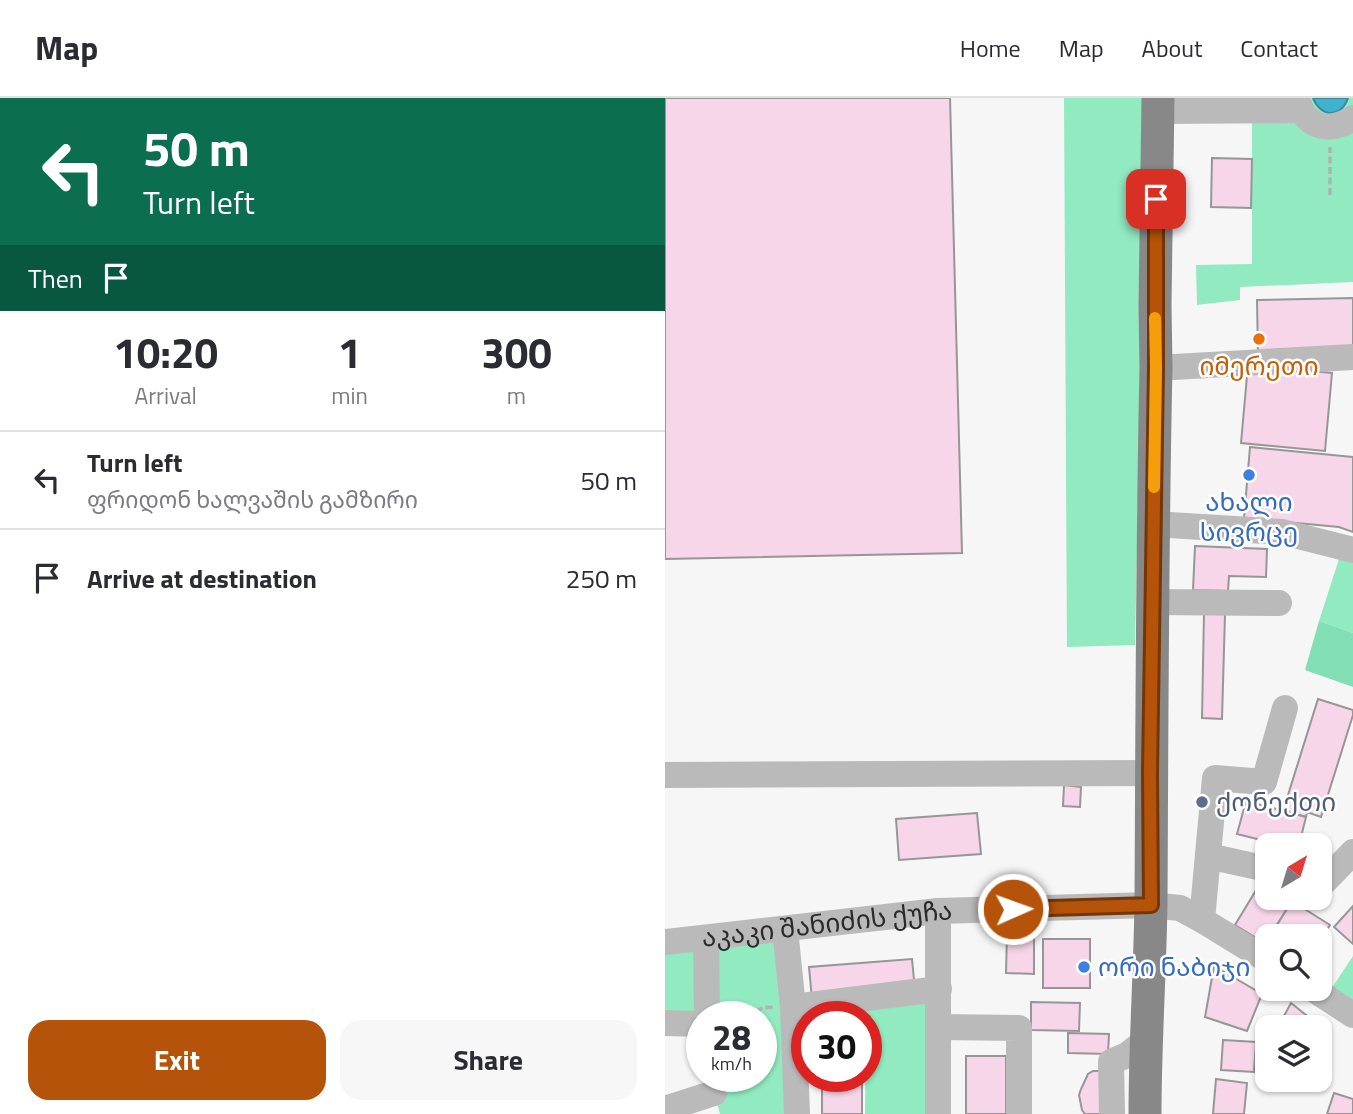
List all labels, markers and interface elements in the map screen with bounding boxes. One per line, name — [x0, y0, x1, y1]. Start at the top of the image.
text: Map — [35, 23, 98, 73]
text: Home — [960, 30, 1021, 66]
text: Map — [1059, 30, 1104, 66]
text: About — [1142, 30, 1202, 66]
text: Contact — [1240, 30, 1318, 66]
text: 50 m — [143, 110, 250, 185]
icon: left — [28, 126, 119, 217]
pin — [1126, 169, 1186, 229]
text: Turn left — [143, 178, 255, 226]
icon: arrive — [1137, 180, 1175, 218]
text: Then — [28, 259, 83, 298]
icon: arrive — [97, 259, 135, 297]
text: 10:20 — [113, 320, 218, 384]
text: 1 — [338, 320, 361, 384]
text: 300 — [481, 320, 552, 384]
marker: იმერეთი — [1251, 331, 1267, 347]
place label: იმერეთი — [1199, 346, 1319, 385]
text: Arrival — [134, 378, 197, 413]
text: min — [331, 378, 368, 413]
text: m — [507, 378, 526, 413]
text: Turn left — [87, 443, 182, 482]
icon: left — [28, 461, 66, 499]
text: 50 m — [580, 461, 637, 500]
marker: ახალი სივრცე — [1241, 467, 1257, 483]
text: ფრიდონ ხალვაშის გამზირი — [87, 482, 418, 517]
place label: ახალი სივრცე — [1200, 482, 1298, 551]
icon: arrive — [28, 559, 66, 597]
text: Arrive at destination — [87, 559, 317, 598]
text: 250 m — [566, 559, 637, 598]
place label: ქონექთი — [1216, 782, 1336, 821]
marker: ქონექთი — [1194, 794, 1210, 810]
north arrow — [1255, 833, 1332, 910]
map controls — [1255, 833, 1332, 1092]
position arrow — [976, 872, 1050, 946]
street label: აკაკი შანიძის ქუჩა — [699, 891, 953, 957]
button: search — [1255, 924, 1332, 1001]
place label: ორი ნაბიჯი — [1098, 947, 1251, 986]
marker: ორი ნაბიჯი — [1076, 959, 1092, 975]
speed limit sign: 30 — [791, 1001, 882, 1092]
text: 28 — [712, 1010, 751, 1064]
button: layers — [1255, 1015, 1332, 1092]
button: Exit — [28, 1020, 326, 1100]
button: Share — [340, 1020, 637, 1100]
text: km/h — [711, 1050, 752, 1077]

